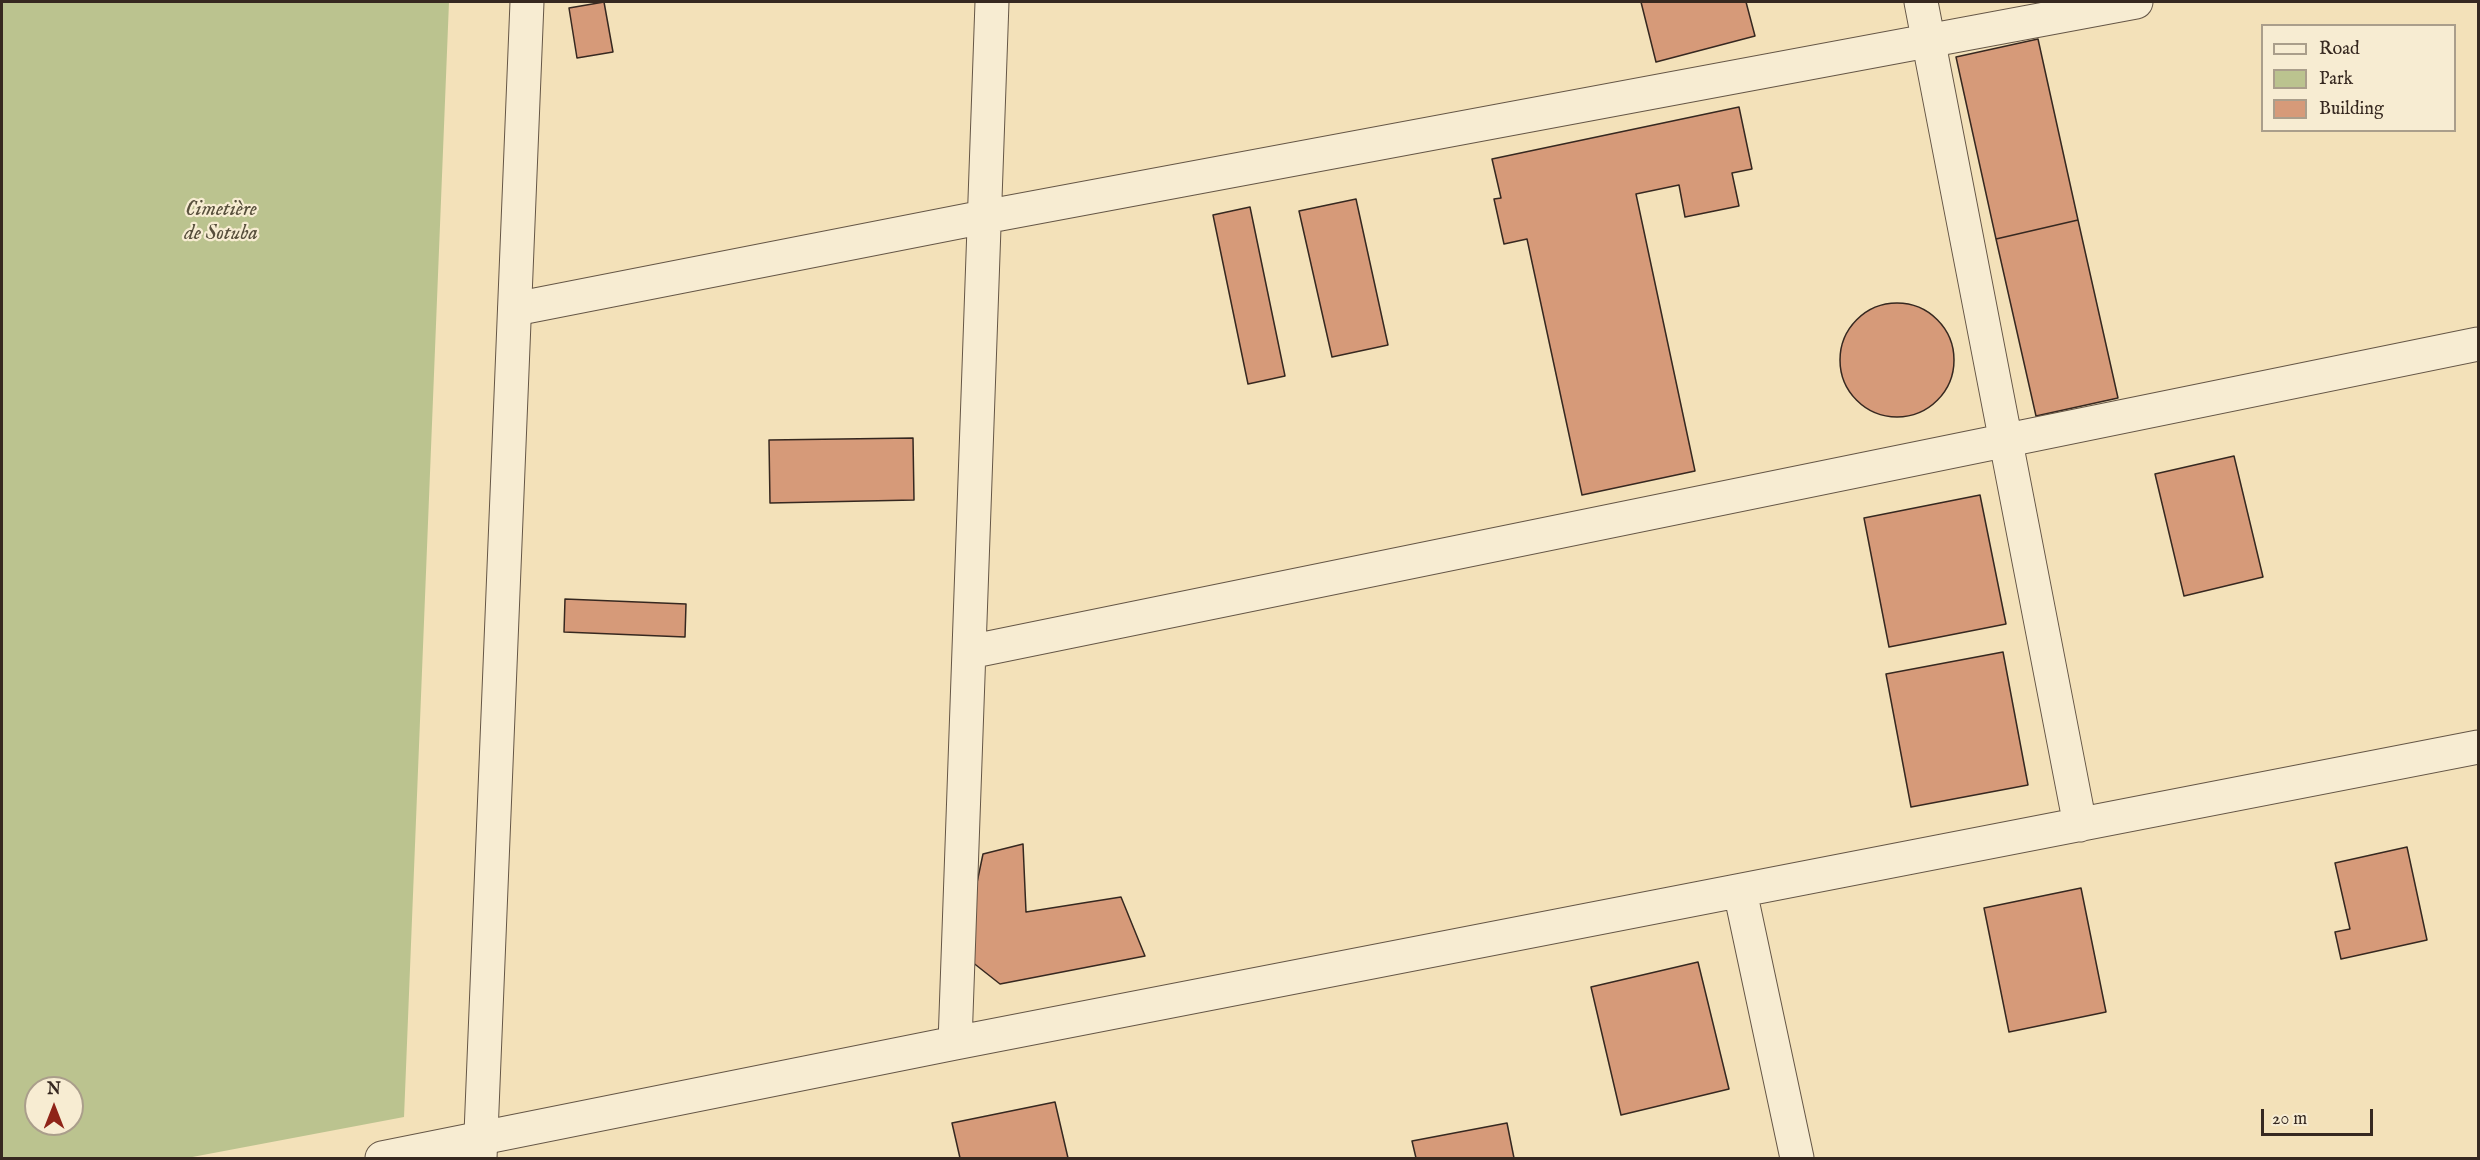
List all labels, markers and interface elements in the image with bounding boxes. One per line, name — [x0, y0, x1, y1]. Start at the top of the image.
legend — [2261, 24, 2456, 132]
text: Road — [2319, 38, 2360, 61]
text: Park — [2319, 68, 2353, 91]
text: Building — [2319, 98, 2384, 121]
park label: Cimetière de Sotuba — [184, 198, 258, 248]
north arrow — [24, 1076, 84, 1136]
text: N — [47, 1080, 61, 1100]
scale bar — [2264, 1097, 2376, 1135]
text: 20 m — [2272, 1108, 2307, 1131]

